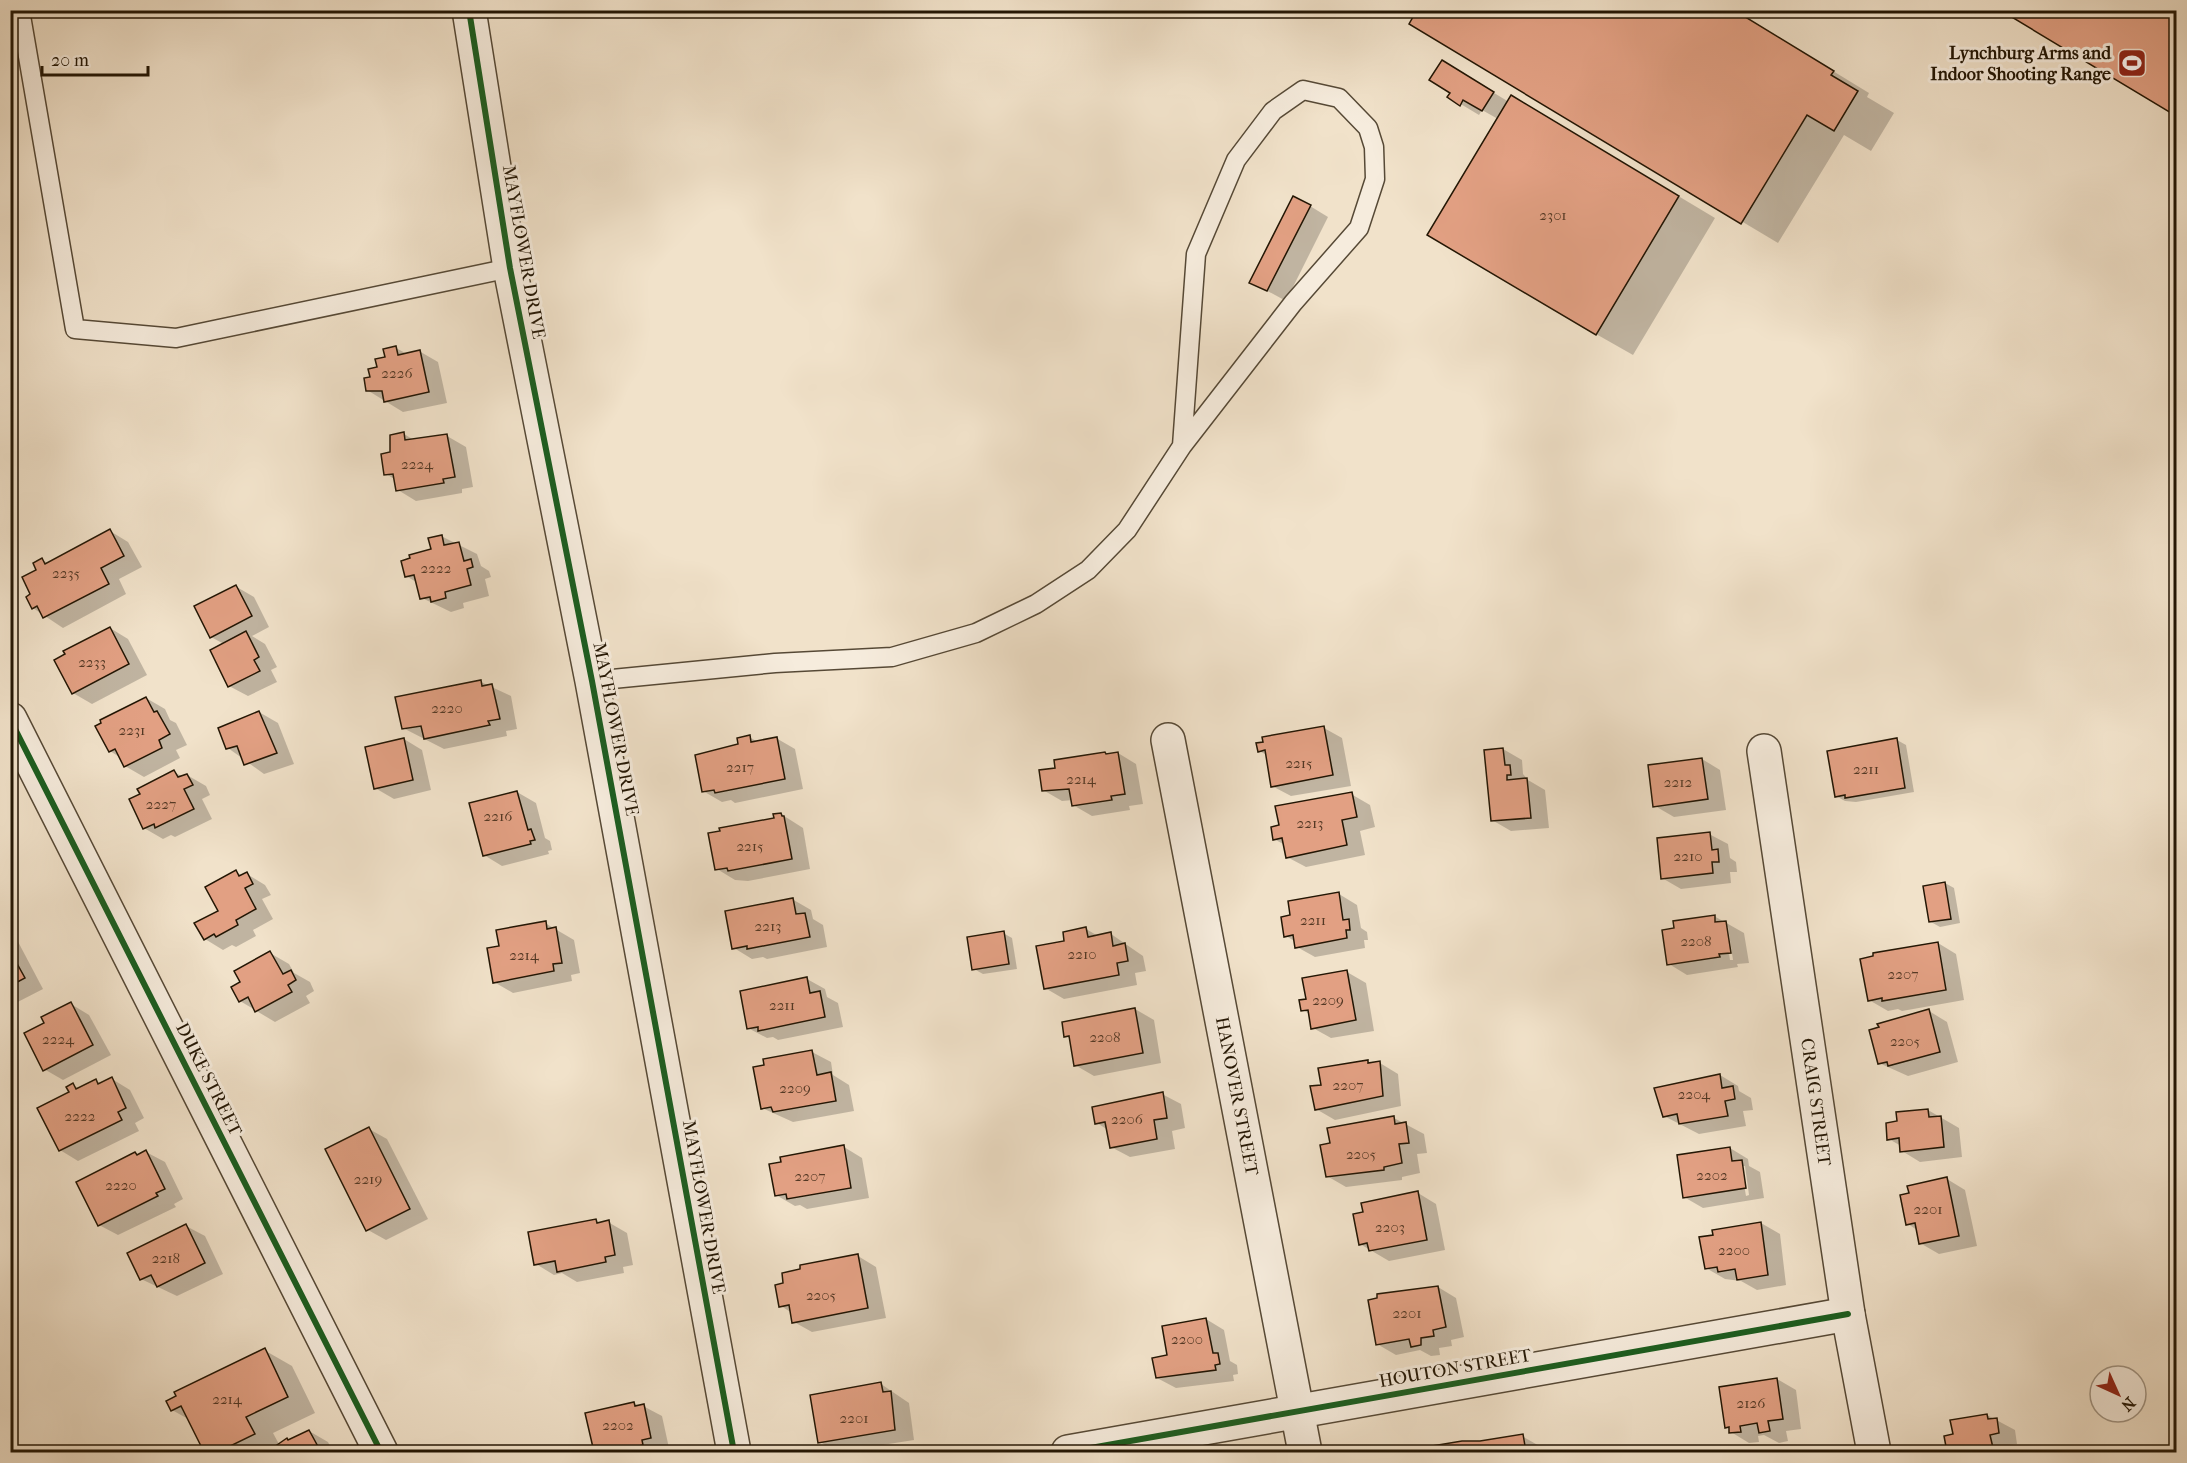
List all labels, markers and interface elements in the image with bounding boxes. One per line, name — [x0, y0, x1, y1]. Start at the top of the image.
scale bar — [42, 39, 148, 77]
place label: Lynchburg Arms and Indoor Shooting Range — [1930, 43, 2112, 85]
sports icon: Lynchburg Arms and Indoor Shooting Range — [2116, 47, 2148, 79]
text: 20 m — [51, 50, 89, 71]
street label: MAYFLOWER DRIVE — [498, 163, 549, 341]
house number: 2301 — [1539, 206, 1567, 224]
house number: 2226 — [381, 364, 414, 382]
house number: 2224 — [401, 455, 434, 473]
house number: 2222 — [421, 559, 452, 577]
house number: 2235 — [52, 564, 80, 582]
street label: MAYFLOWER DRIVE — [588, 641, 643, 818]
house number: 2233 — [78, 653, 106, 671]
house number: 2220 — [431, 699, 463, 717]
house number: 2231 — [119, 721, 145, 739]
house number: 2215 — [1285, 754, 1313, 772]
house number: 2217 — [726, 758, 754, 776]
house number: 2211 — [1853, 760, 1879, 778]
house number: 2214 — [1066, 770, 1097, 788]
house number: 2212 — [1664, 773, 1693, 791]
house number: 2227 — [146, 795, 176, 813]
house number: 2216 — [484, 807, 513, 825]
house number: 2213 — [1297, 814, 1323, 832]
house number: 2215 — [736, 837, 764, 855]
house number: 2210 — [1674, 847, 1702, 865]
house number: 2211 — [1300, 911, 1326, 929]
house number: 2213 — [755, 917, 781, 935]
house number: 2208 — [1680, 932, 1712, 950]
house number: 2210 — [1068, 945, 1096, 963]
house number: 2214 — [509, 946, 540, 964]
house number: 2207 — [1888, 965, 1918, 983]
house number: 2209 — [1312, 991, 1344, 1009]
house number: 2211 — [769, 996, 795, 1014]
street label: HANOVER STREET — [1211, 1015, 1262, 1178]
street label: DUKE STREET — [171, 1019, 246, 1140]
house number: 2208 — [1089, 1028, 1121, 1046]
house number: 2224 — [42, 1030, 75, 1048]
house number: 2205 — [1890, 1032, 1920, 1050]
street label: CRAIG STREET — [1796, 1037, 1835, 1168]
house number: 2207 — [1333, 1076, 1363, 1094]
house number: 2209 — [779, 1079, 811, 1097]
house number: 2204 — [1678, 1085, 1711, 1103]
house number: 2222 — [65, 1107, 96, 1125]
house number: 2206 — [1111, 1110, 1144, 1128]
street label: MAYFLOWER DRIVE — [678, 1118, 729, 1296]
house number: 2205 — [1346, 1145, 1376, 1163]
house number: 2202 — [1696, 1166, 1728, 1184]
house number: 2207 — [795, 1167, 825, 1185]
house number: 2219 — [354, 1170, 382, 1188]
house number: 2220 — [105, 1176, 137, 1194]
house number: 2201 — [1914, 1200, 1942, 1218]
house number: 2203 — [1375, 1218, 1405, 1236]
house number: 2200 — [1718, 1241, 1750, 1259]
house number: 2218 — [152, 1249, 180, 1267]
house number: 2205 — [806, 1286, 836, 1304]
house number: 2201 — [1393, 1304, 1421, 1322]
house number: 2200 — [1171, 1330, 1203, 1348]
street label: HOUTON STREET — [1377, 1345, 1534, 1392]
north arrow — [2088, 1364, 2148, 1424]
house number: 2214 — [212, 1390, 243, 1408]
text: N — [2117, 1393, 2139, 1416]
house number: 2126 — [1737, 1394, 1766, 1412]
house number: 2201 — [840, 1409, 868, 1427]
house number: 2202 — [602, 1416, 634, 1434]

